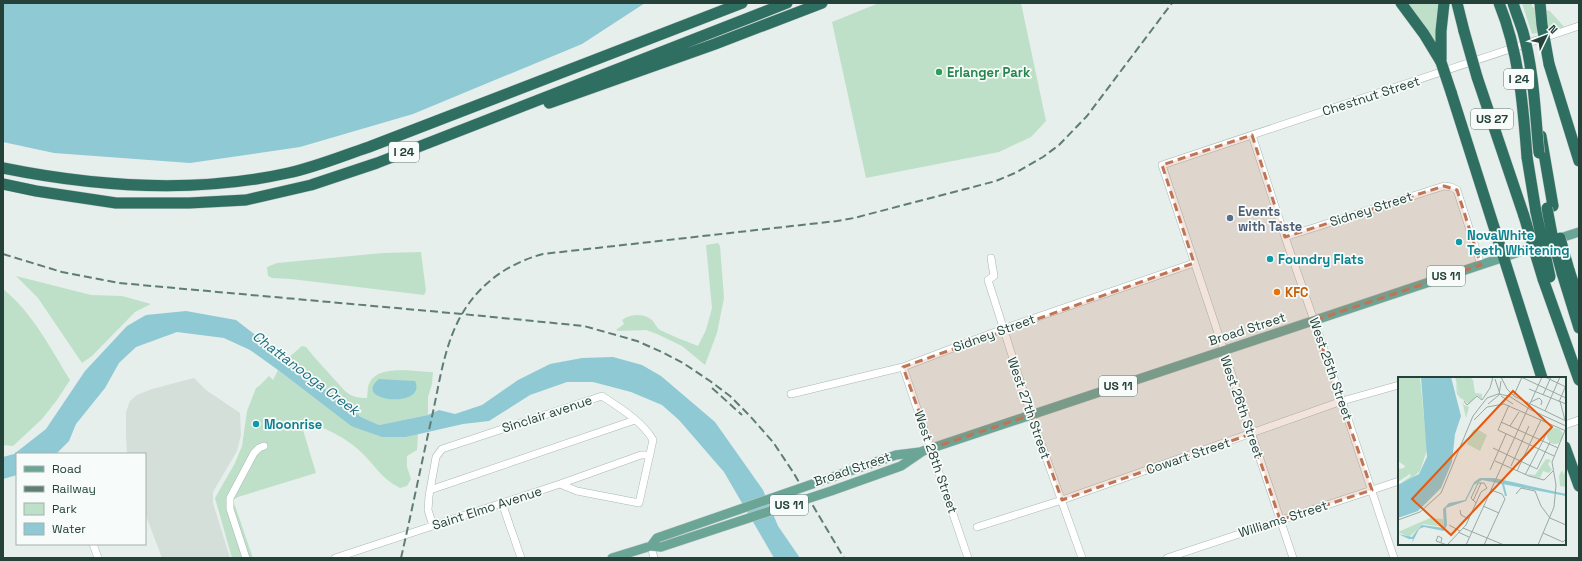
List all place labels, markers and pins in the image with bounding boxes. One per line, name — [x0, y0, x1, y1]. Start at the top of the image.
place label: Erlanger Park — [947, 64, 1031, 81]
marker: Erlanger Park — [934, 67, 944, 77]
place label: Events with Taste — [1238, 203, 1302, 235]
marker: Events with Taste — [1225, 213, 1235, 223]
place label: NovaWhite Teeth Whitening — [1467, 227, 1569, 259]
marker: NovaWhite Teeth Whitening — [1454, 237, 1464, 247]
place label: Foundry Flats — [1278, 251, 1364, 268]
marker: Foundry Flats — [1265, 254, 1275, 264]
place label: KFC — [1285, 284, 1308, 301]
marker: KFC — [1272, 287, 1282, 297]
place label: Moonrise — [264, 416, 322, 433]
marker: Moonrise — [251, 419, 261, 429]

